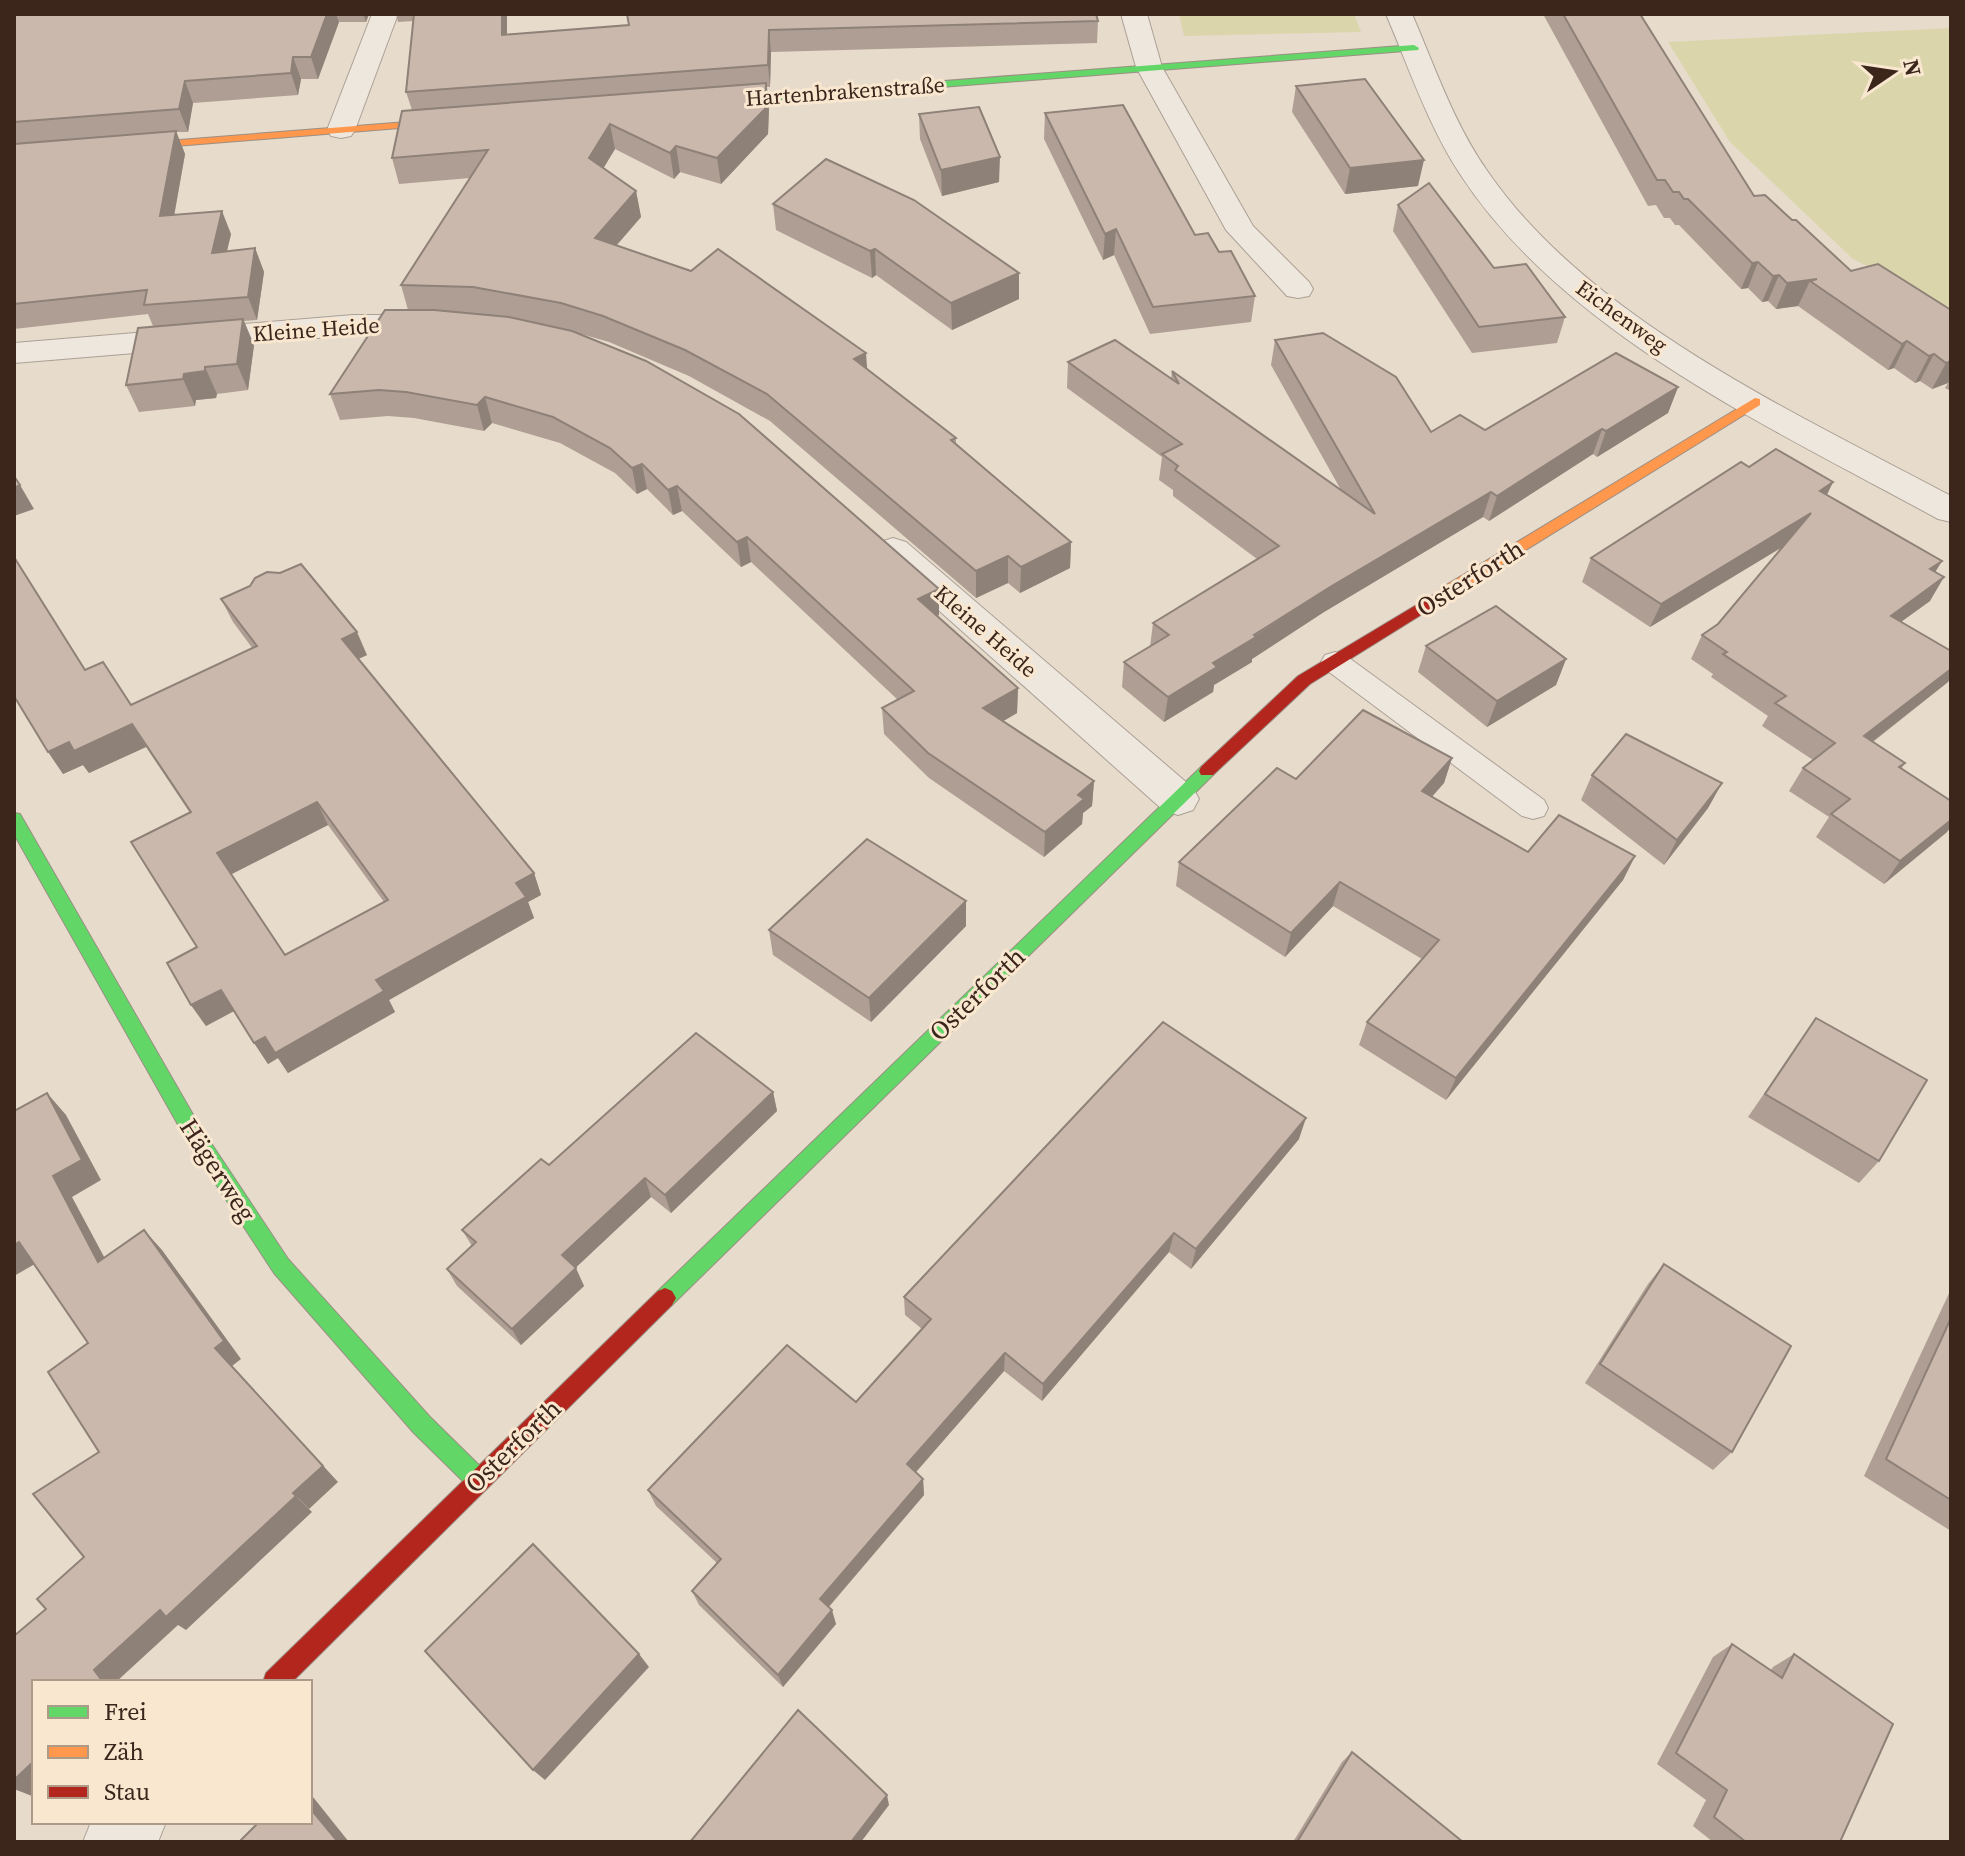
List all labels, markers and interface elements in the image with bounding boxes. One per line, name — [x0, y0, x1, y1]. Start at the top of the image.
north arrow — [1853, 32, 1933, 112]
text: N — [1896, 56, 1929, 79]
street label: Hartenbrakenstraße — [744, 69, 946, 113]
street label: Eichenweg — [1570, 273, 1674, 359]
street label: Kleine Heide — [252, 310, 380, 348]
street label: Osterforth — [1409, 531, 1531, 625]
street label: Kleine Heide — [928, 578, 1044, 684]
street label: Osterforth — [921, 939, 1033, 1049]
street label: Hägerweg — [171, 1111, 265, 1229]
street label: Osterforth — [457, 1391, 569, 1501]
legend — [32, 1680, 312, 1824]
text: Frei — [104, 1695, 147, 1728]
text: Zäh — [104, 1735, 144, 1768]
text: Stau — [104, 1775, 150, 1808]

